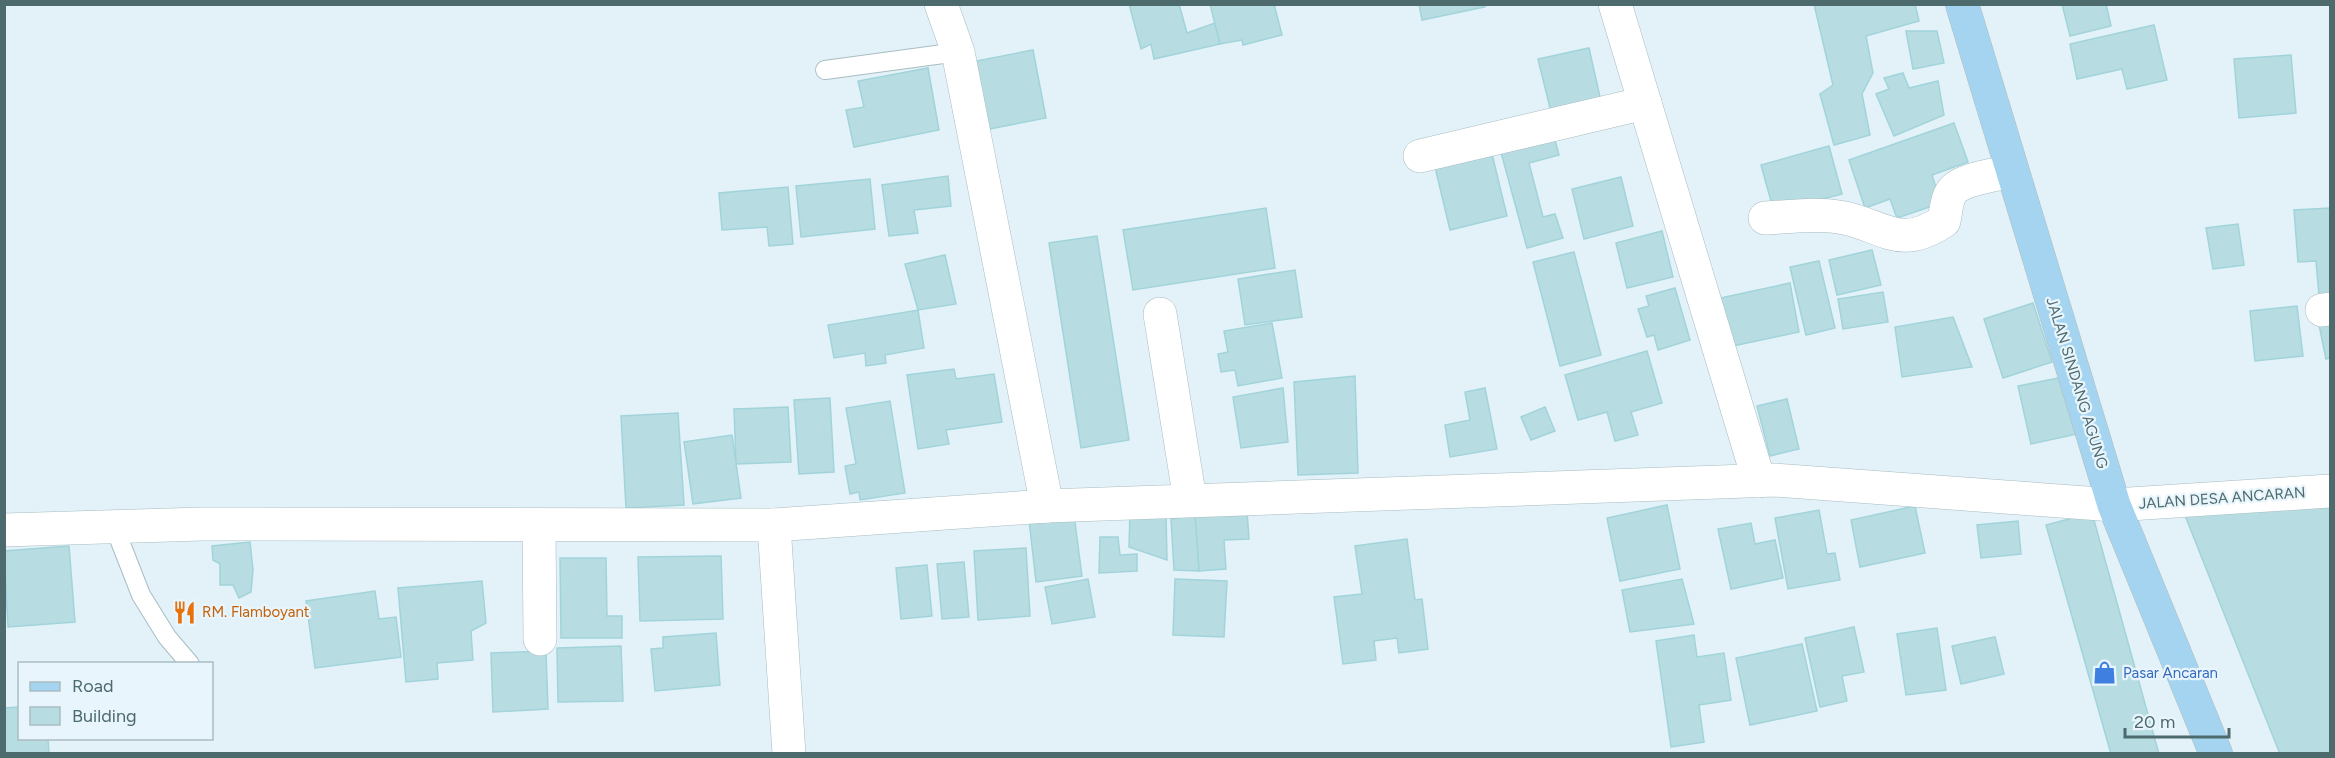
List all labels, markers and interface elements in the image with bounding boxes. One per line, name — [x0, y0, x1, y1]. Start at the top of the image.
street label: JALAN SINDANG AGUNG — [2042, 295, 2112, 471]
street label: JALAN DESA ANCARAN — [2138, 483, 2306, 513]
restaurant icon: RM. Flamboyant — [171, 599, 197, 625]
place label: RM. Flamboyant — [202, 603, 310, 621]
shop icon: Pasar Ancaran — [2092, 660, 2118, 686]
legend — [18, 662, 213, 740]
place label: Pasar Ancaran — [2123, 664, 2218, 682]
text: Road — [72, 675, 113, 697]
scale bar — [2125, 701, 2228, 739]
text: Building — [72, 705, 137, 727]
text: 20 m — [2134, 711, 2175, 733]

